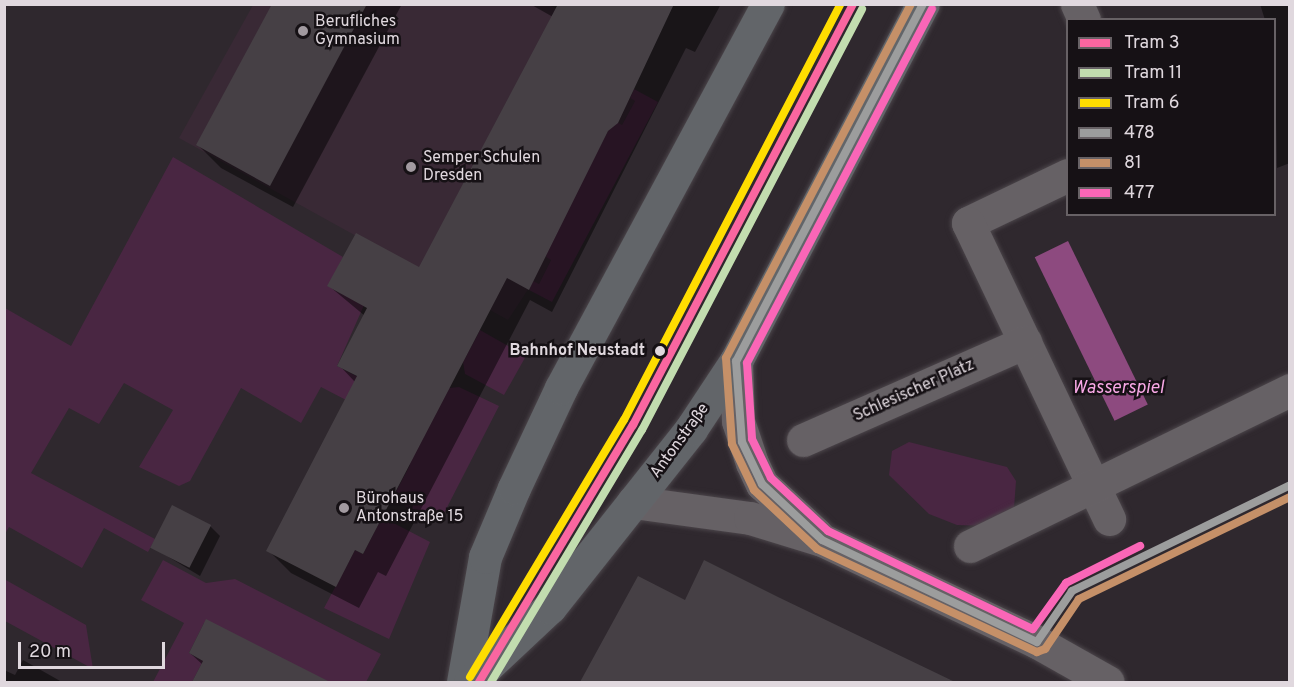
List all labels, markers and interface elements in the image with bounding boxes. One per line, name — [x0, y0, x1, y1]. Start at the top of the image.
place label: Berufliches Gymnasium — [315, 12, 400, 50]
legend — [1066, 18, 1276, 216]
marker: Berufliches Gymnasium — [296, 24, 310, 38]
text: Tram 3 — [1124, 32, 1180, 55]
text: Tram 11 — [1124, 62, 1182, 85]
text: Tram 6 — [1124, 92, 1180, 115]
text: 478 — [1124, 122, 1155, 145]
place label: Semper Schulen Dresden — [423, 148, 540, 186]
text: 81 — [1124, 152, 1142, 175]
marker: Semper Schulen Dresden — [404, 160, 418, 174]
text: 477 — [1124, 182, 1154, 205]
place label: Bahnhof Neustadt — [509, 341, 645, 361]
marker: Bahnhof Neustadt — [650, 341, 670, 361]
street label: Schlesischer Platz — [851, 356, 977, 426]
water label: Wasserspiel — [1072, 378, 1164, 400]
street label: Antonstraße — [646, 400, 714, 482]
place label: Bürohaus Antonstraße 15 — [356, 489, 464, 527]
marker: Bürohaus Antonstraße 15 — [337, 501, 351, 515]
scale bar — [21, 630, 168, 668]
text: 20 m — [29, 641, 71, 664]

